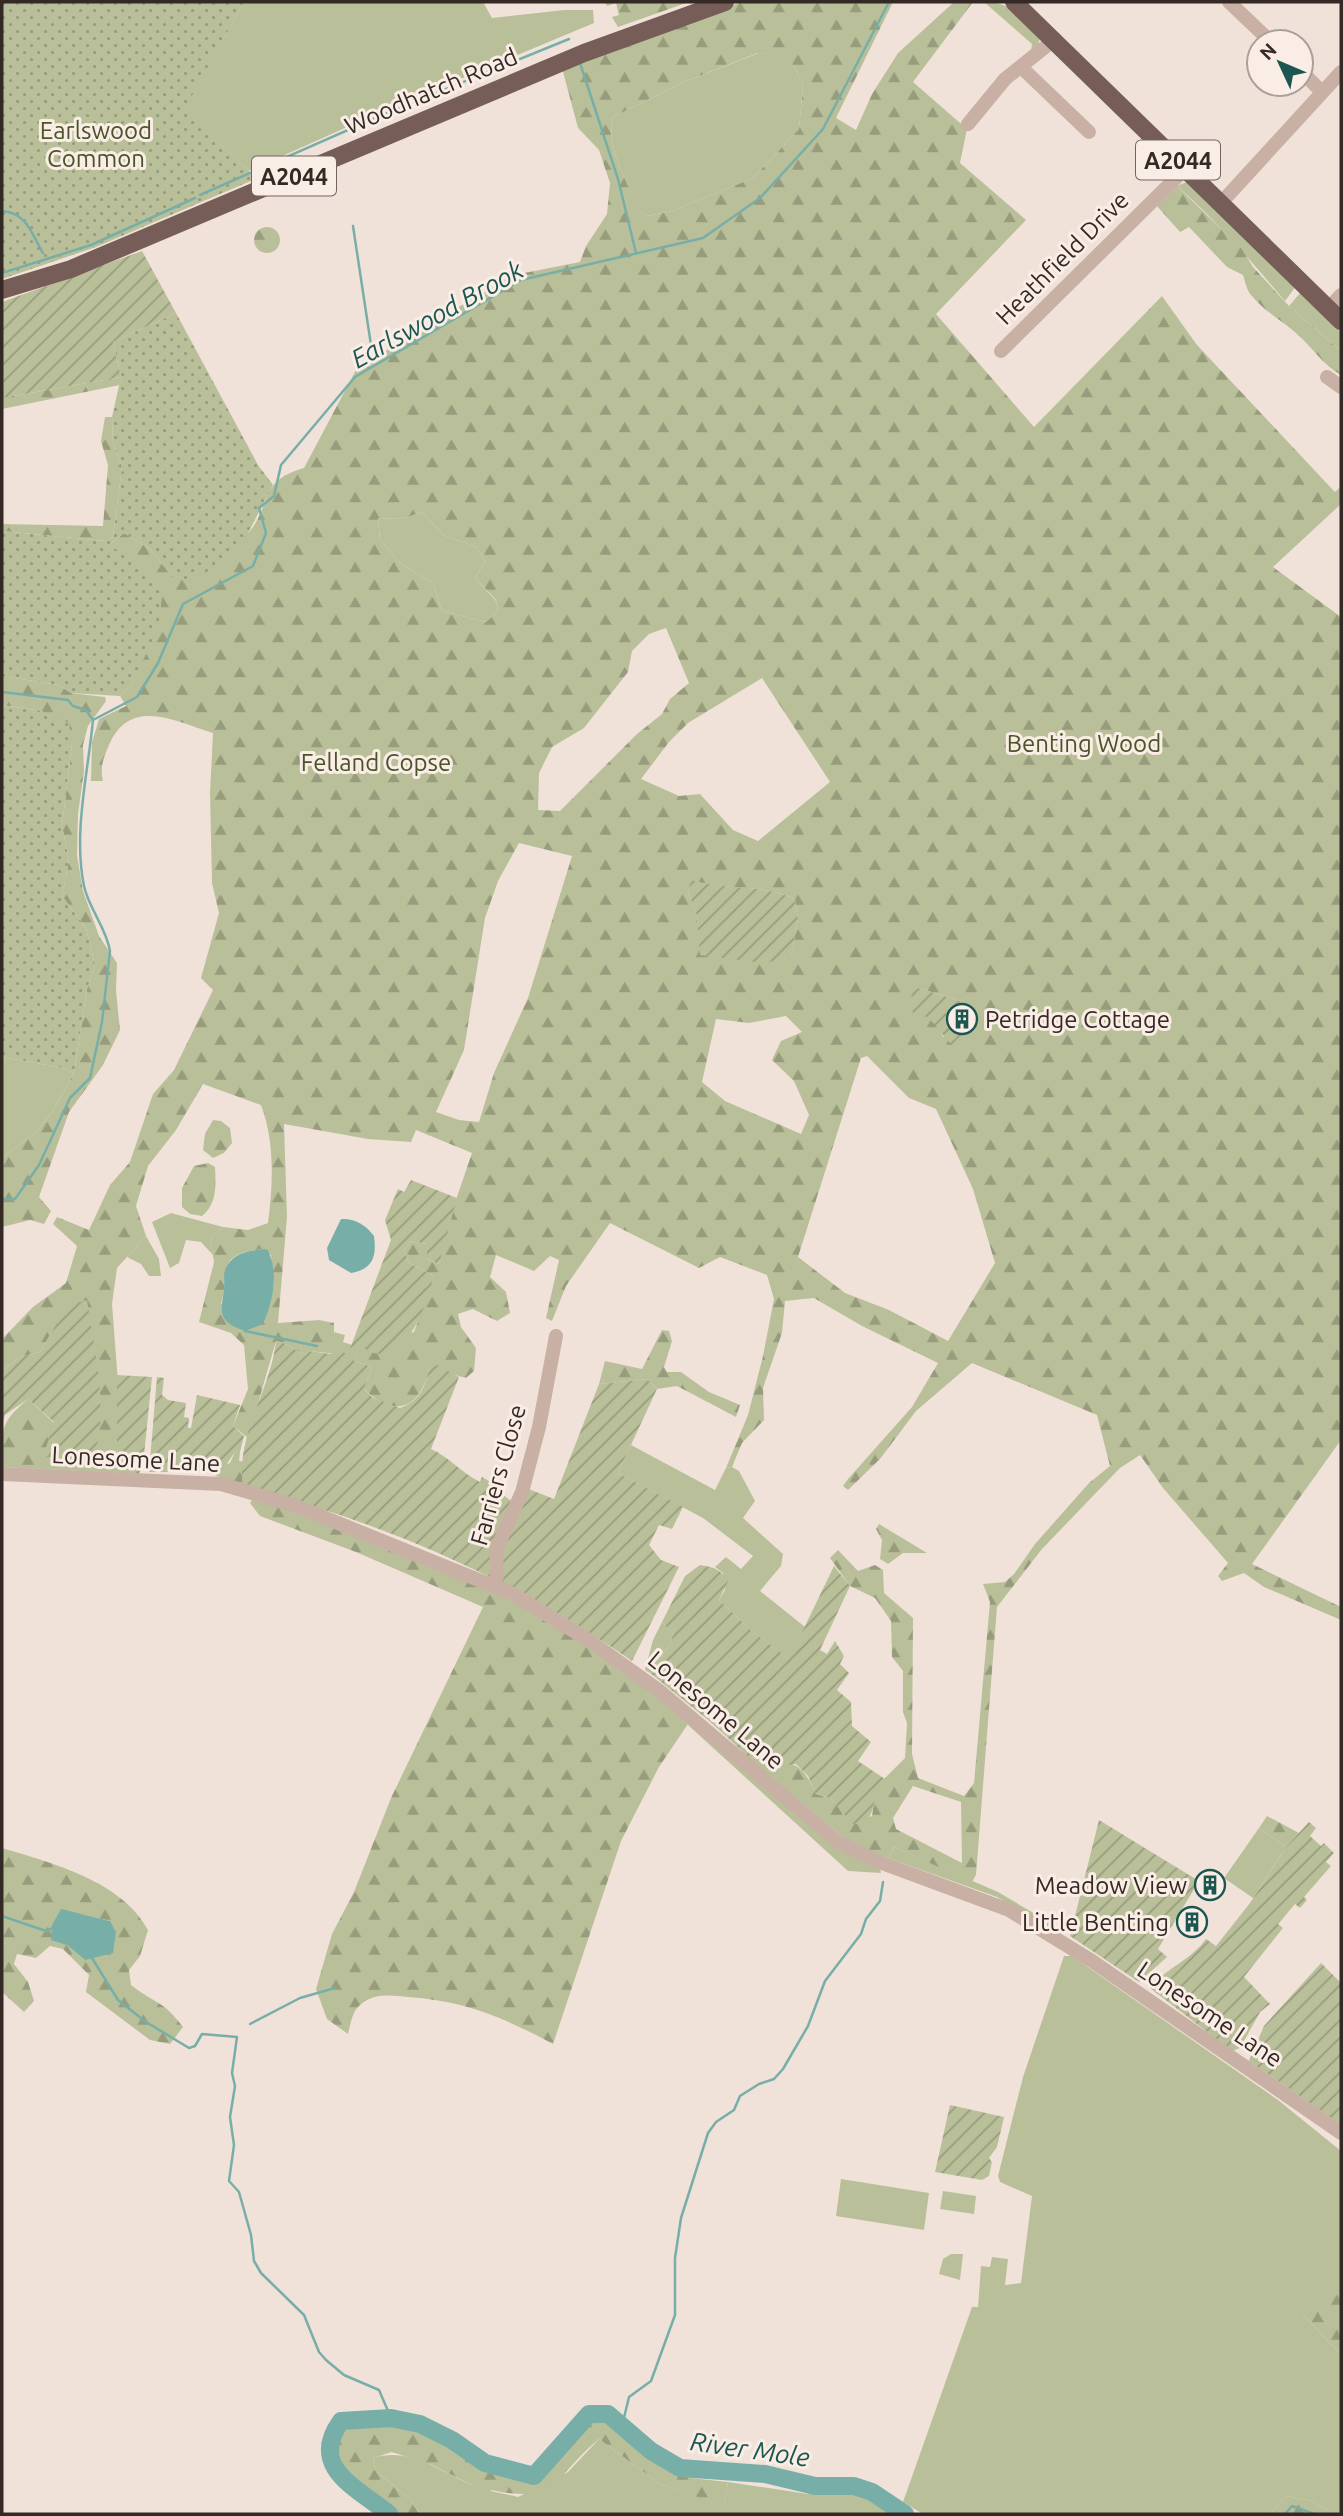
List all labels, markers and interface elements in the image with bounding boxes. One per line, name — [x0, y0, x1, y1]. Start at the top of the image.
north arrow — [1245, 28, 1315, 98]
text: N — [1255, 38, 1281, 64]
street label: Woodhatch Road — [341, 42, 521, 140]
park label: Earlswood Common — [40, 117, 152, 172]
road number: A2044 — [1136, 140, 1220, 180]
road number: A2044 — [252, 156, 336, 196]
street label: Heathfield Drive — [990, 186, 1134, 330]
water label: Earlswood Brook — [346, 254, 529, 373]
park label: Benting Wood — [1007, 730, 1161, 757]
park label: Felland Copse — [301, 749, 451, 776]
building icon: Petridge Cottage — [945, 1002, 979, 1036]
place label: Petridge Cottage — [985, 1006, 1170, 1033]
street label: Farriers Close — [465, 1402, 531, 1548]
street label: Lonesome Lane — [51, 1441, 221, 1477]
street label: Lonesome Lane — [643, 1645, 789, 1775]
building icon: Meadow View — [1193, 1868, 1227, 1902]
place label: Meadow View — [1035, 1872, 1187, 1899]
building icon: Little Benting — [1175, 1905, 1209, 1939]
place label: Little Benting — [1022, 1909, 1169, 1936]
street label: Lonesome Lane — [1133, 1956, 1287, 2072]
water label: River Mole — [689, 2426, 811, 2472]

